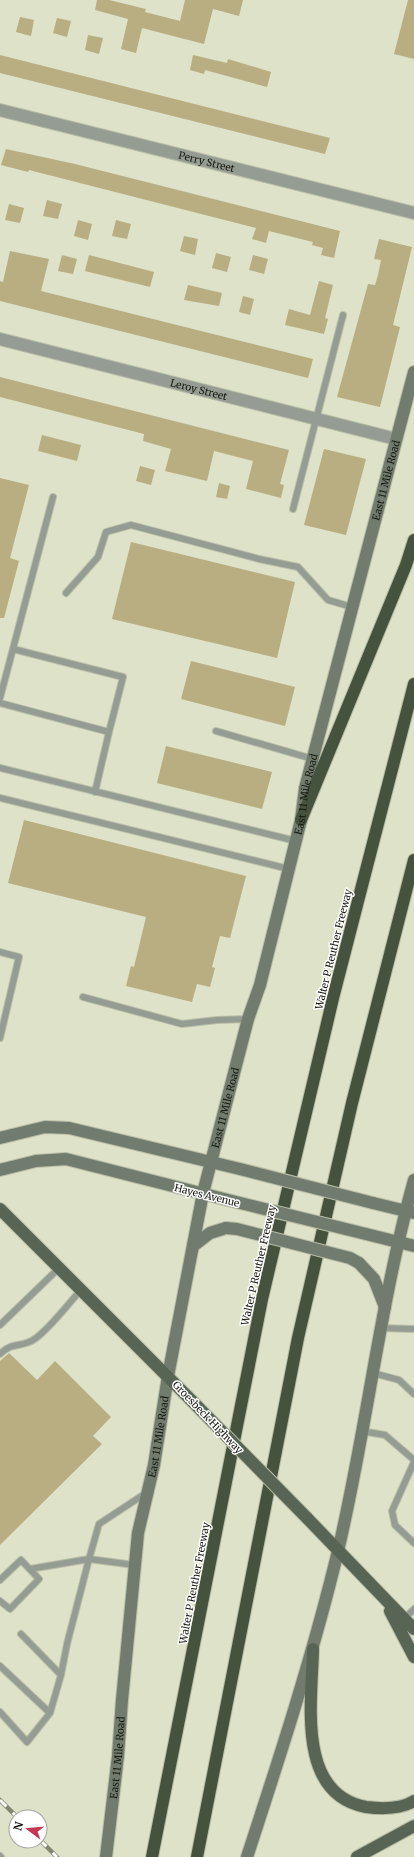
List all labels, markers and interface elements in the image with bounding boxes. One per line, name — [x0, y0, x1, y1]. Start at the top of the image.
street label: Perry Street — [177, 149, 236, 175]
street label: Leroy Street — [169, 376, 229, 403]
street label: East 11 Mile Road — [369, 439, 403, 522]
street label: East 11 Mile Road — [292, 752, 321, 836]
street label: Walter P Reuther Freeway — [312, 887, 355, 1012]
street label: East 11 Mile Road — [209, 1066, 242, 1149]
street label: Hayes Avenue — [173, 1181, 241, 1210]
street label: Walter P Reuther Freeway — [238, 1203, 279, 1328]
street label: Groesbeck Highway — [170, 1378, 246, 1456]
street label: East 11 Mile Road — [145, 1395, 172, 1479]
street label: Walter P Reuther Freeway — [176, 1521, 213, 1646]
street label: East 11 Mile Road — [107, 1716, 128, 1800]
north arrow — [8, 1809, 48, 1849]
text: N — [10, 1820, 26, 1832]

